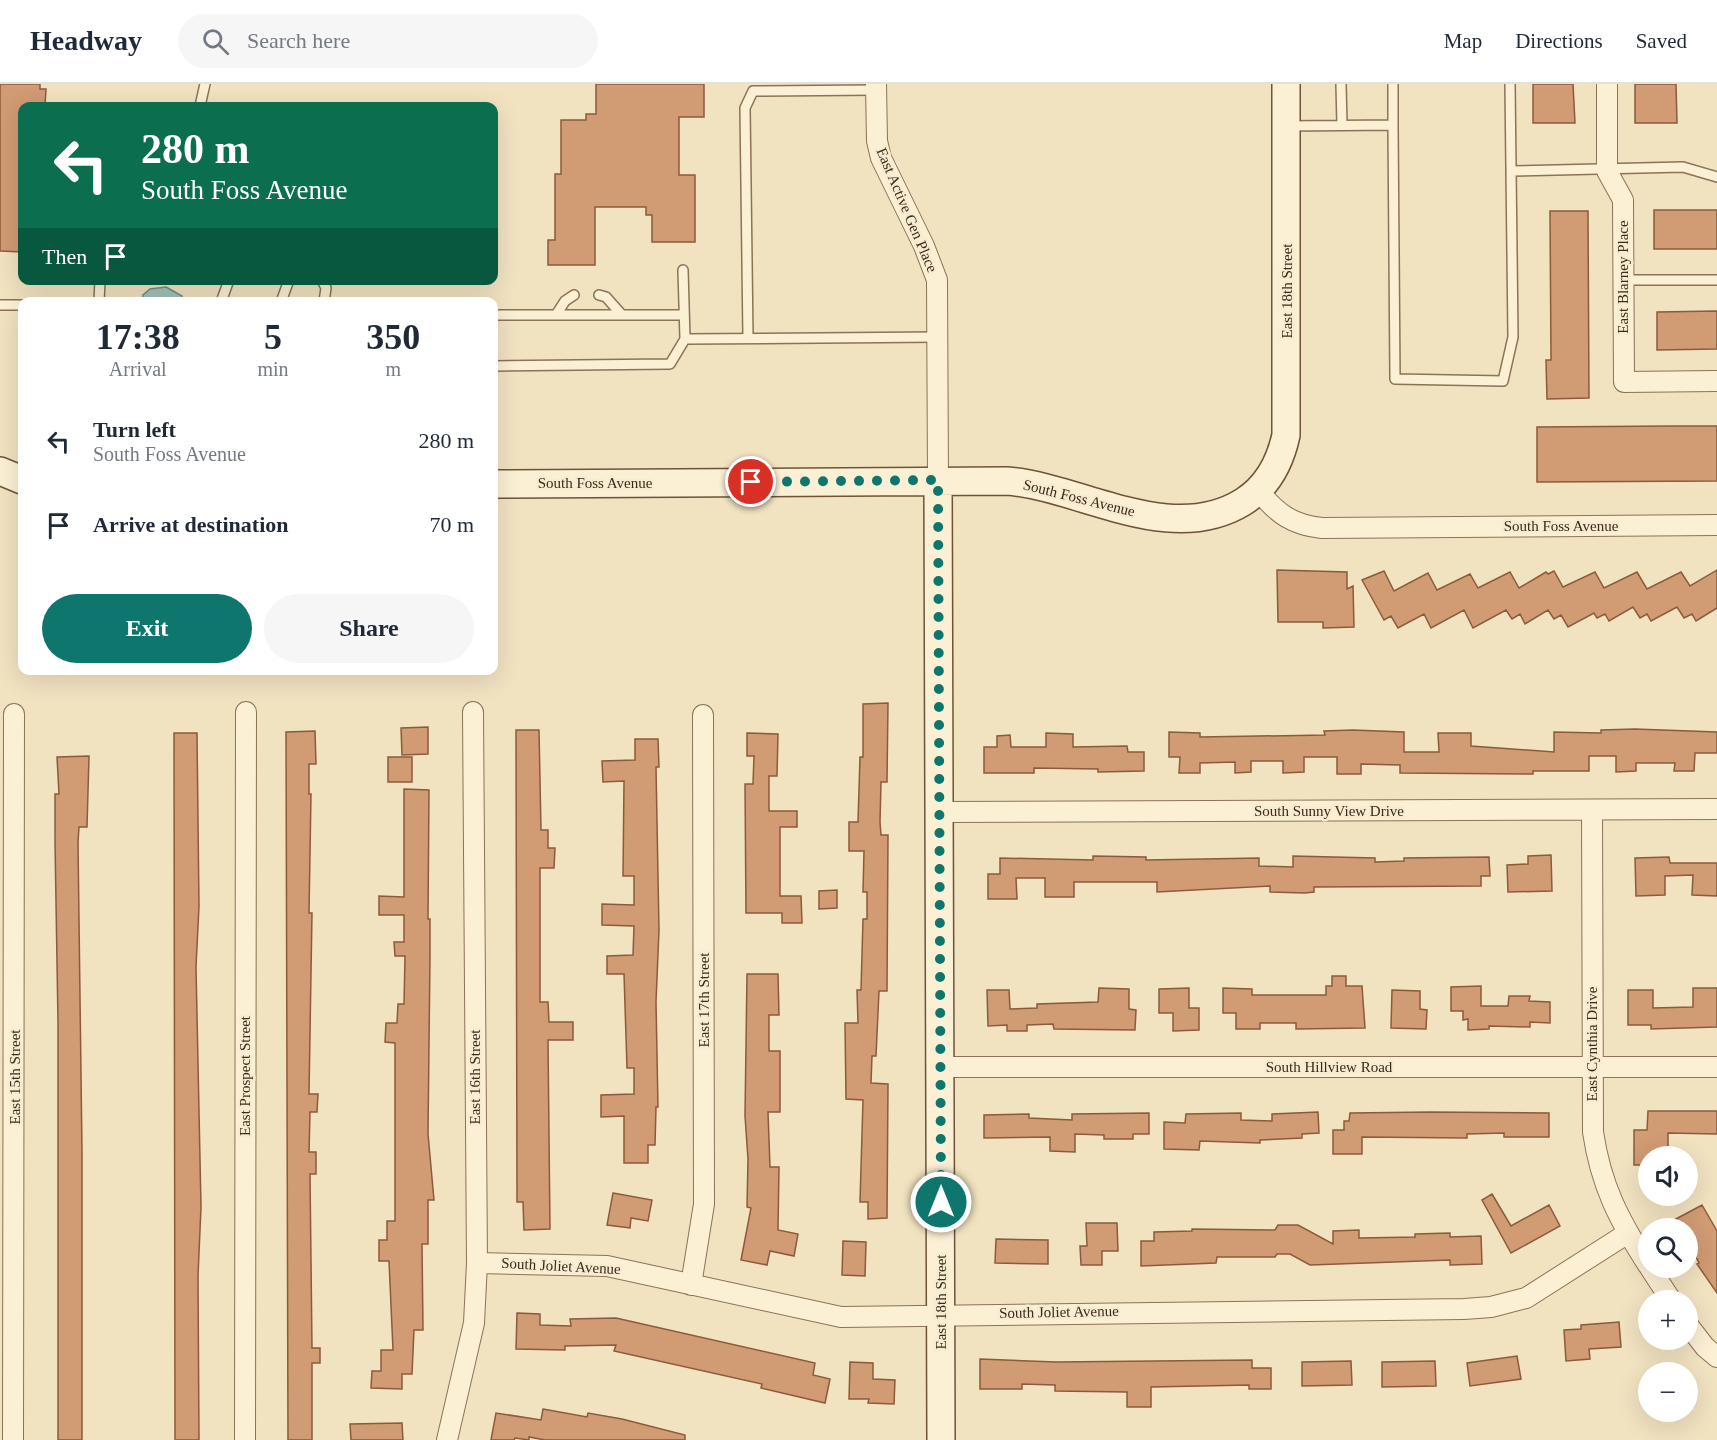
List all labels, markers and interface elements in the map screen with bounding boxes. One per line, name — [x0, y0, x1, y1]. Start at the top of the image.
search box — [178, 14, 598, 68]
text: Headway — [30, 25, 142, 56]
icon: search — [199, 25, 232, 58]
text: Search here — [247, 28, 350, 53]
text: Map — [1444, 29, 1482, 53]
text: Directions — [1515, 29, 1603, 53]
text: Saved — [1636, 29, 1687, 53]
icon: left — [42, 126, 120, 204]
text: 280 m — [141, 126, 250, 172]
street label: East Active Gen Place — [874, 145, 941, 275]
text: South Foss Avenue — [141, 175, 348, 205]
street label: East Blarney Place — [1615, 220, 1631, 334]
icon: arrive — [99, 240, 132, 273]
street label: East 18th Street — [1279, 243, 1295, 338]
text: Then — [42, 244, 87, 269]
text: 17:38 — [96, 317, 180, 357]
text: 5 — [264, 317, 282, 357]
text: 350 — [366, 317, 420, 357]
text: Arrival — [109, 358, 167, 380]
text: min — [257, 358, 289, 380]
text: m — [386, 358, 401, 380]
text: Turn left — [93, 417, 176, 442]
icon: left — [42, 425, 75, 458]
text: 280 m — [418, 428, 474, 453]
text: South Foss Avenue — [93, 443, 246, 465]
pin — [725, 456, 776, 507]
icon: arrive — [734, 465, 767, 498]
street label: South Foss Avenue — [538, 475, 653, 491]
street label: South Foss Avenue — [1021, 476, 1137, 520]
icon: arrive — [42, 509, 75, 542]
text: Arrive at destination — [93, 512, 289, 537]
text: 70 m — [429, 512, 474, 537]
street label: South Foss Avenue — [1504, 518, 1619, 534]
button: Exit — [42, 594, 252, 663]
button: Share — [264, 594, 474, 663]
street label: South Sunny View Drive — [1254, 803, 1404, 819]
street label: East 17th Street — [696, 952, 712, 1047]
street label: East Cynthia Drive — [1584, 986, 1600, 1101]
street label: East Prospect Street — [237, 1015, 253, 1136]
street label: East 15th Street — [7, 1029, 23, 1124]
street label: East 16th Street — [467, 1029, 483, 1124]
street label: South Hillview Road — [1266, 1059, 1393, 1075]
map controls — [1638, 1146, 1698, 1422]
button: sound — [1638, 1146, 1698, 1206]
position arrow — [909, 1170, 973, 1234]
button: search — [1638, 1218, 1698, 1278]
street label: East 18th Street — [933, 1254, 949, 1349]
street label: South Joliet Avenue — [501, 1255, 622, 1277]
button: + — [1638, 1290, 1698, 1350]
street label: South Joliet Avenue — [999, 1303, 1119, 1321]
button: − — [1638, 1362, 1698, 1422]

